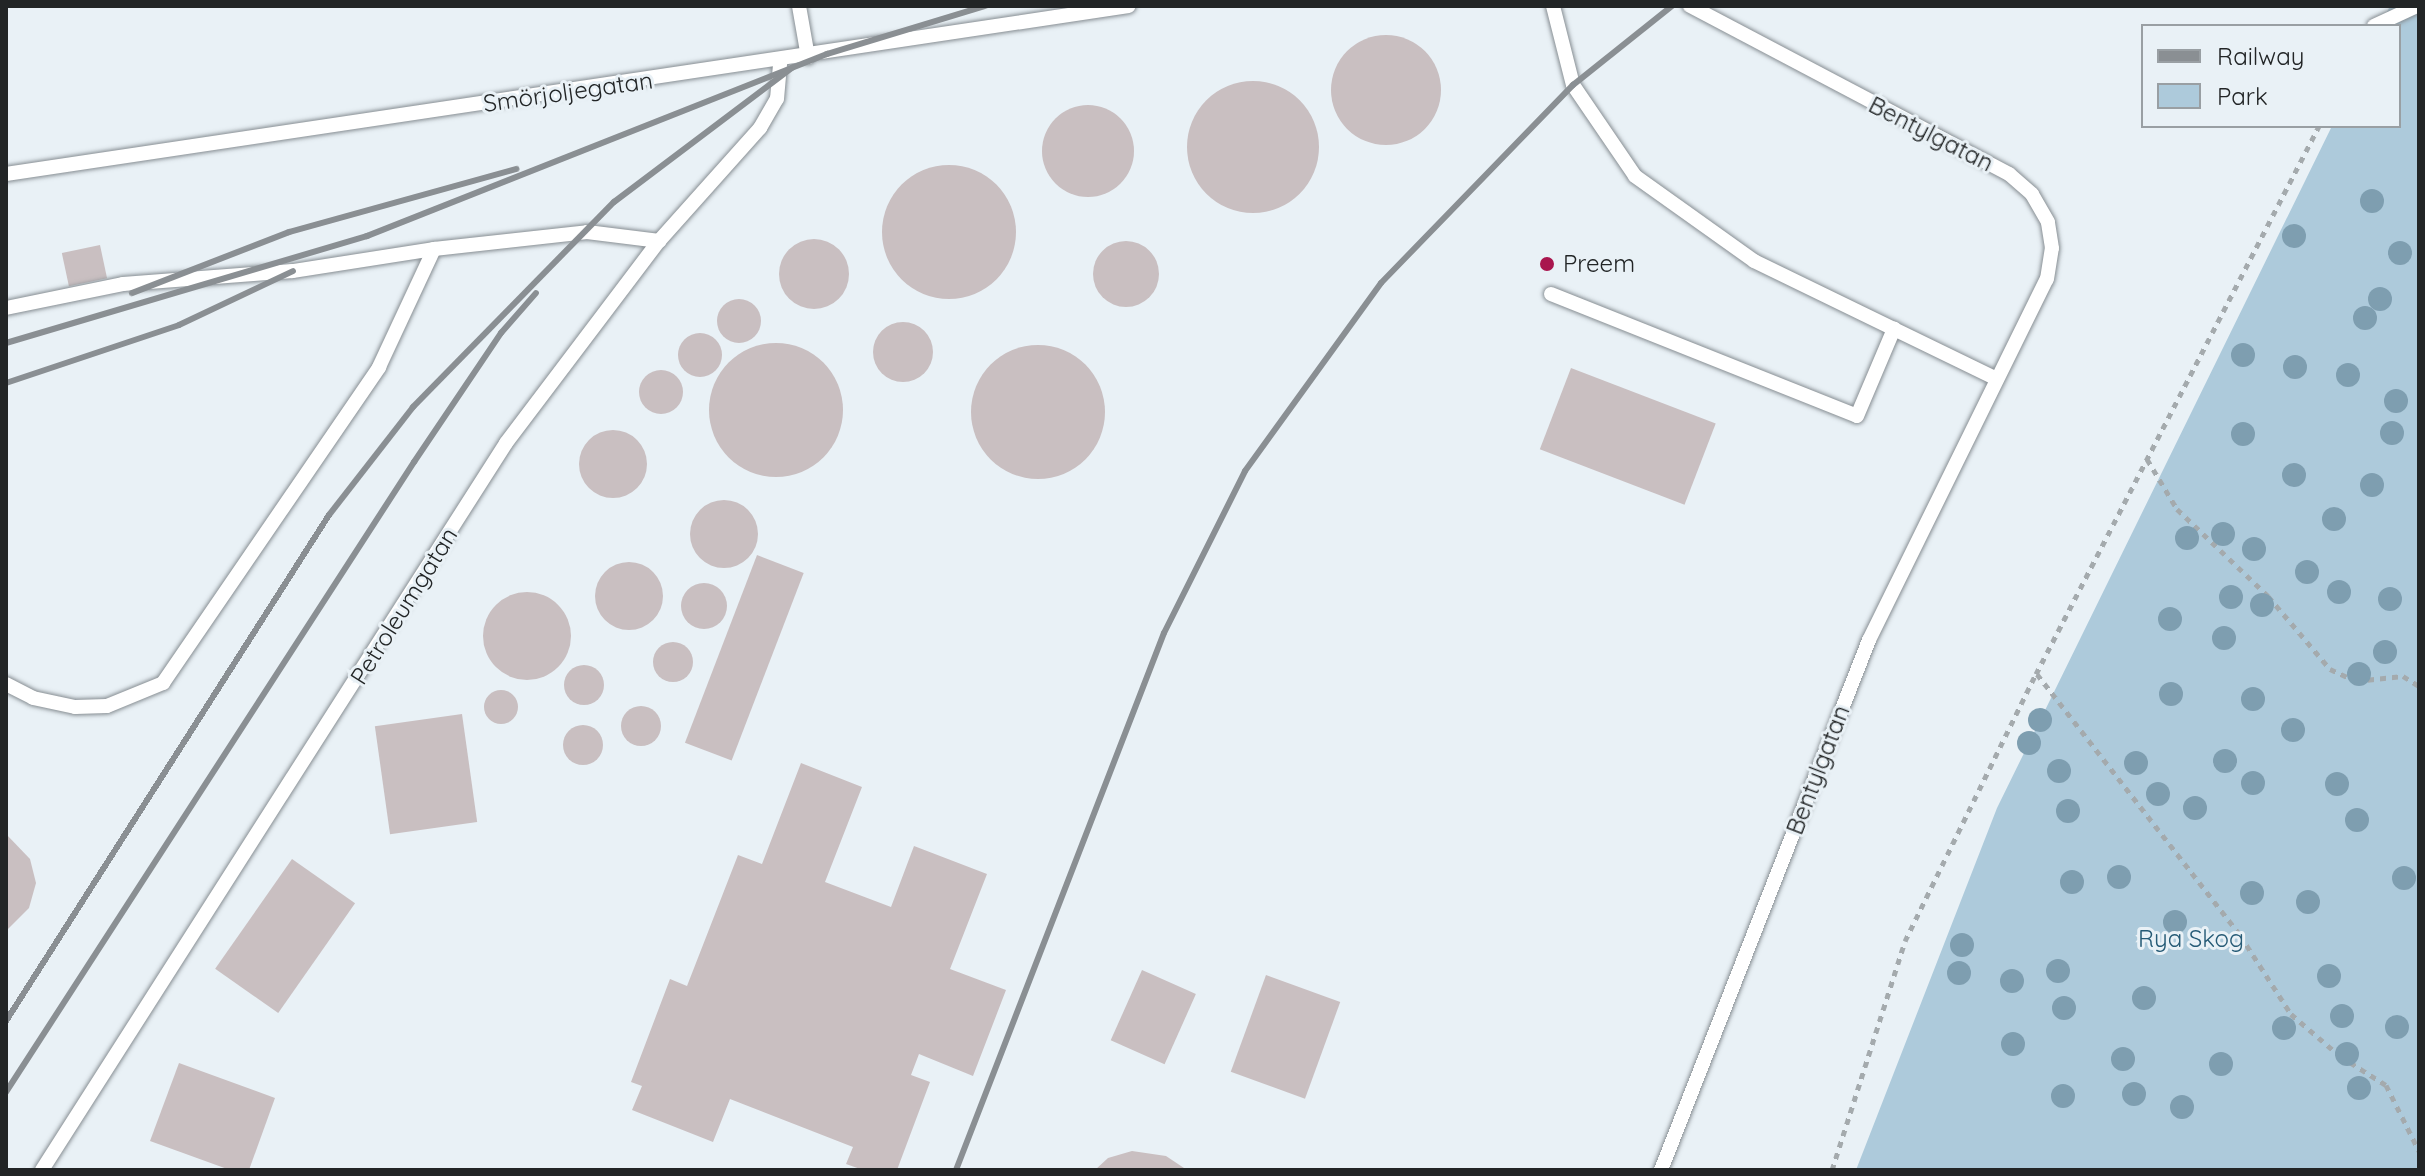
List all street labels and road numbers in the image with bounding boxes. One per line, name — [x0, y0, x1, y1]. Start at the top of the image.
street label: Smörjoljegatan — [481, 66, 655, 118]
street label: Bentylgatan — [1864, 90, 1998, 178]
street label: Petroleumgatan — [344, 522, 464, 690]
street label: Bentylgatan — [1780, 701, 1856, 839]

